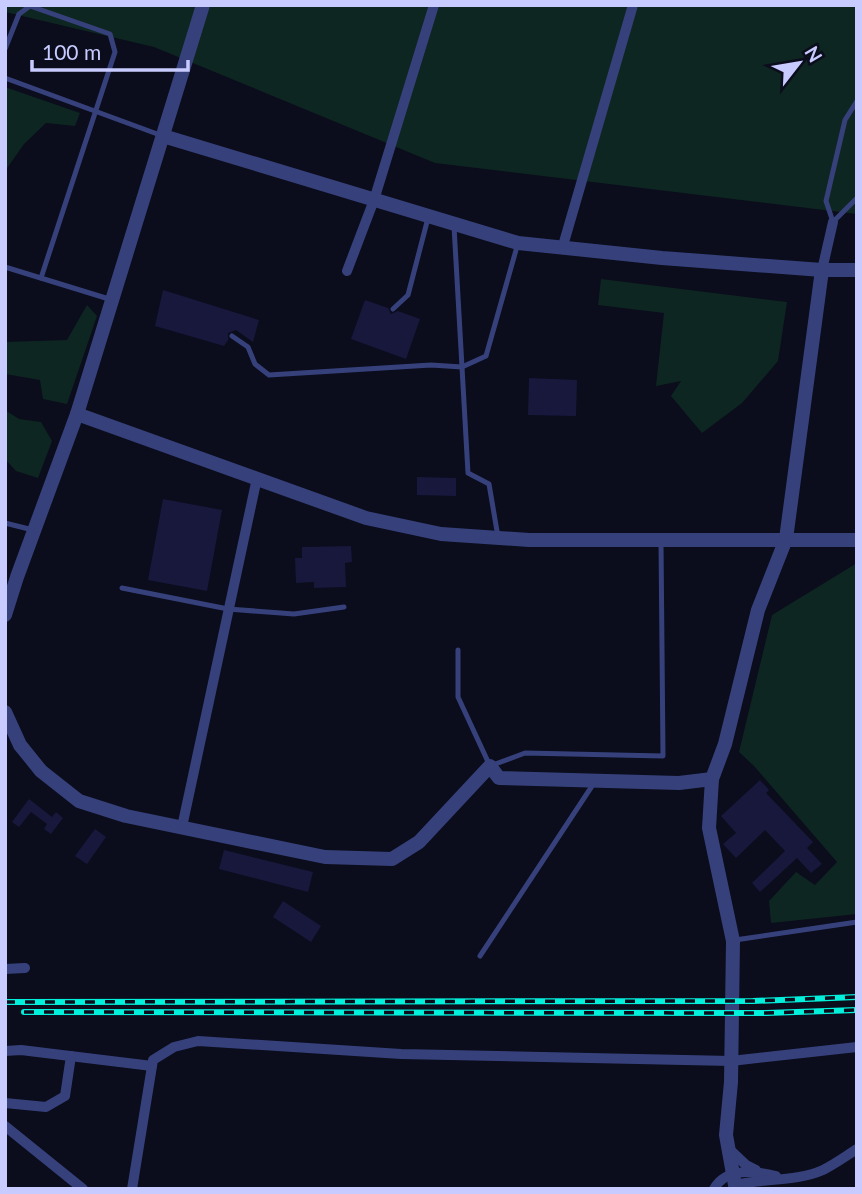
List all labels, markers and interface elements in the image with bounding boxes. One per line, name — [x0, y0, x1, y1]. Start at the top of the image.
scale bar — [32, 28, 187, 72]
north arrow — [764, 28, 834, 98]
text: 100 m — [42, 39, 101, 64]
text: N — [800, 42, 828, 66]

